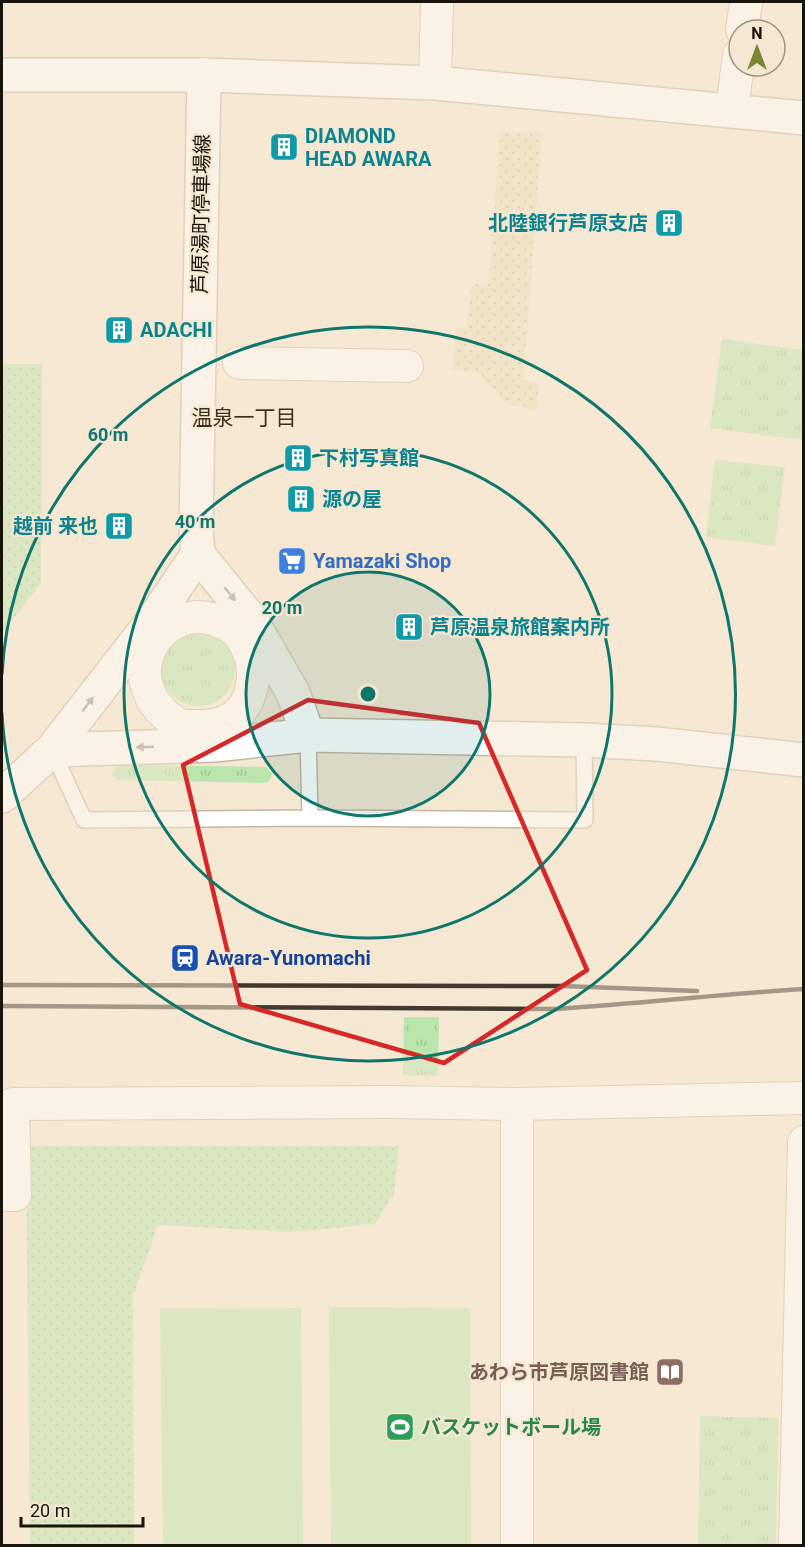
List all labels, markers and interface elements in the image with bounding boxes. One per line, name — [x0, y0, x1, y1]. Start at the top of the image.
north arrow — [727, 18, 787, 78]
text: N — [751, 24, 763, 43]
place label: DIAMOND HEAD AWARA — [305, 124, 432, 171]
building icon: DIAMOND HEAD AWARA — [268, 131, 300, 163]
street label: 芦原湯町停車場線 — [188, 134, 214, 294]
building icon: 北陸銀行芦原支店 — [653, 207, 685, 239]
place label: 北陸銀行芦原支店 — [488, 211, 648, 235]
building icon: ADACHI — [103, 314, 135, 346]
place label: ADACHI — [140, 318, 213, 342]
district label: 温泉一丁目 — [192, 406, 297, 430]
text: 60 m — [88, 424, 128, 445]
building icon: 下村写真館 — [282, 442, 314, 474]
place label: 下村写真館 — [319, 446, 419, 470]
building icon: 源の屋 — [285, 483, 317, 515]
place label: 源の屋 — [322, 487, 382, 511]
building icon: 越前 来也 — [103, 510, 135, 542]
text: 40 m — [175, 511, 215, 532]
place label: 越前 来也 — [13, 514, 98, 538]
supermarket icon: Yamazaki Shop — [276, 545, 308, 577]
place label: Yamazaki Shop — [313, 549, 451, 573]
one-way arrow — [224, 586, 237, 602]
text: 20 m — [262, 597, 302, 618]
building icon: 芦原温泉旅館案内所 — [393, 611, 425, 643]
place label: 芦原温泉旅館案内所 — [430, 615, 610, 639]
centre of rings — [358, 684, 378, 704]
one-way arrow — [81, 696, 93, 711]
one-way arrow — [136, 742, 155, 752]
station icon: Awara-Yunomachi — [169, 942, 201, 974]
place label: Awara-Yunomachi — [206, 946, 371, 970]
library icon: あわら市芦原図書館 — [654, 1356, 686, 1388]
place label: あわら市芦原図書館 — [469, 1360, 649, 1384]
sports icon: バスケットボール場 — [384, 1411, 416, 1443]
place label: バスケットボール場 — [421, 1415, 601, 1439]
scale bar — [21, 1490, 142, 1528]
text: 20 m — [30, 1500, 70, 1521]

